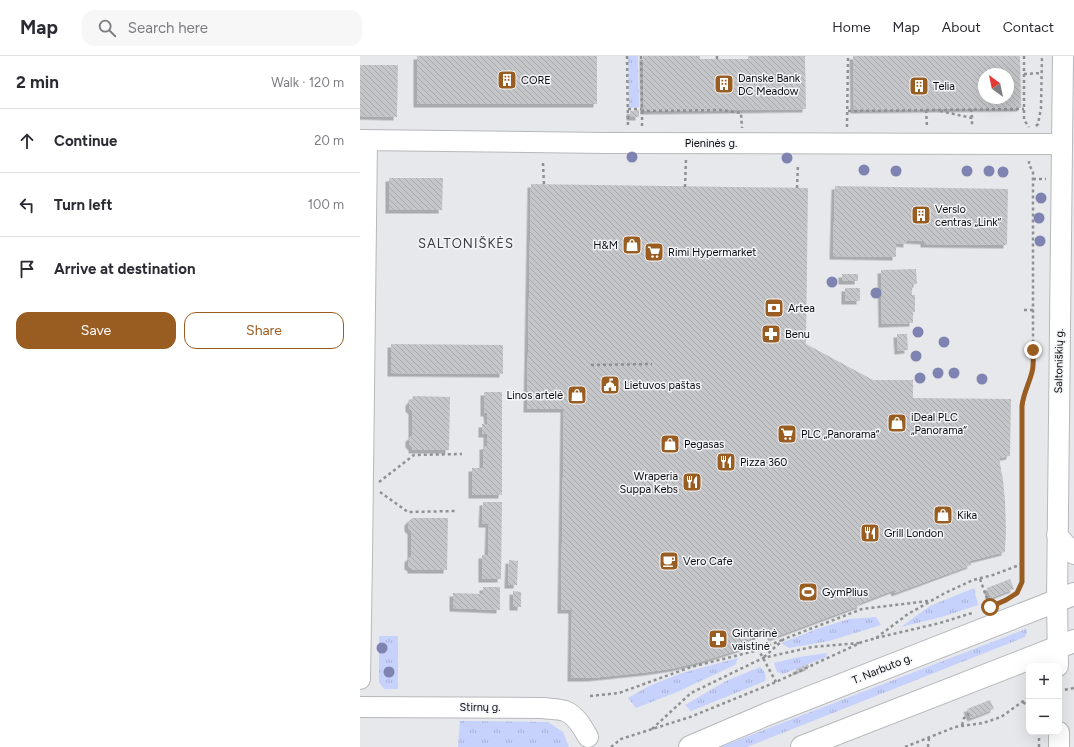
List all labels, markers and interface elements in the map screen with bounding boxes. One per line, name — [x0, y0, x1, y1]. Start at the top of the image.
search box — [82, 10, 362, 46]
text: Map — [20, 16, 58, 39]
icon: search — [96, 17, 118, 39]
text: Search here — [128, 19, 208, 37]
text: Home — [832, 19, 871, 36]
text: Map — [893, 19, 920, 36]
text: About — [942, 19, 981, 36]
text: Contact — [1003, 19, 1054, 36]
north arrow — [978, 68, 1014, 104]
building icon: CORE — [496, 69, 518, 91]
text: 2 min — [16, 72, 59, 92]
place label: Danske Bank DC Meadow — [738, 72, 801, 98]
building icon: Danske Bank DC Meadow — [713, 73, 735, 95]
place label: CORE — [521, 74, 551, 87]
text: Walk · 120 m — [271, 75, 344, 90]
building icon: Telia — [908, 75, 930, 97]
place label: Telia — [933, 80, 955, 93]
icon: ahead — [16, 130, 38, 152]
text: Continue — [54, 132, 117, 150]
text: 20 m — [314, 133, 344, 148]
street label: Pieninės g. — [685, 137, 737, 150]
icon: left — [16, 194, 38, 216]
text: Turn left — [54, 196, 112, 214]
text: 100 m — [308, 197, 344, 212]
place label: Verslo centras „Link“ — [935, 203, 1002, 229]
building icon: Verslo centras „Link“ — [910, 204, 932, 226]
shop icon: H&M — [621, 234, 643, 256]
district label: SALTONIŠKĖS — [418, 235, 514, 251]
place label: H&M — [593, 239, 618, 252]
supermarket icon: Rimi Hypermarket — [643, 241, 665, 263]
place label: Rimi Hypermarket — [668, 246, 756, 259]
icon: arrive — [16, 258, 38, 280]
text: Arrive at destination — [54, 260, 195, 278]
bank icon: Artea — [763, 297, 785, 319]
place label: Artea — [788, 302, 815, 315]
button: Save — [16, 312, 176, 349]
button: Share — [184, 312, 344, 349]
pharmacy icon: Benu — [760, 323, 782, 345]
place label: Benu — [785, 328, 810, 341]
street label: Saltoniškių g. — [1052, 329, 1066, 393]
route end — [1024, 341, 1042, 359]
public building icon: Lietuvos paštas — [599, 374, 621, 396]
place label: Lietuvos paštas — [624, 379, 701, 392]
shop icon: Linos artelė — [566, 384, 588, 406]
place label: Linos artelė — [506, 389, 563, 402]
place label: iDeal PLC „Panorama“ — [911, 411, 967, 437]
shop icon: iDeal PLC „Panorama“ — [886, 412, 908, 434]
supermarket icon: PLC „Panorama“ — [776, 423, 798, 445]
place label: PLC „Panorama“ — [801, 428, 880, 441]
shop icon: Pegasas — [659, 433, 681, 455]
place label: Pegasas — [684, 438, 724, 451]
restaurant icon: Pizza 360 — [715, 451, 737, 473]
place label: Pizza 360 — [740, 456, 787, 469]
place label: Wraperia Suppa Kebs — [620, 470, 678, 496]
restaurant icon: Wraperia Suppa Kebs — [681, 471, 703, 493]
shop icon: Kika — [932, 504, 954, 526]
place label: Kika — [957, 509, 977, 522]
restaurant icon: Grill London — [859, 522, 881, 544]
place label: Grill London — [884, 527, 943, 540]
cafe icon: Vero Cafe — [658, 550, 680, 572]
place label: Vero Cafe — [683, 555, 733, 568]
sports icon: GymPlius — [797, 581, 819, 603]
place label: GymPlius — [822, 586, 868, 599]
route start — [981, 598, 999, 616]
place label: Gintarinė vaistinė — [732, 627, 777, 653]
pharmacy icon: Gintarinė vaistinė — [707, 628, 729, 650]
street label: T. Narbuto g. — [850, 651, 914, 687]
map controls — [1026, 663, 1062, 735]
button: + — [1026, 663, 1062, 699]
button: − — [1026, 699, 1062, 735]
street label: Stirnų g. — [460, 701, 500, 714]

